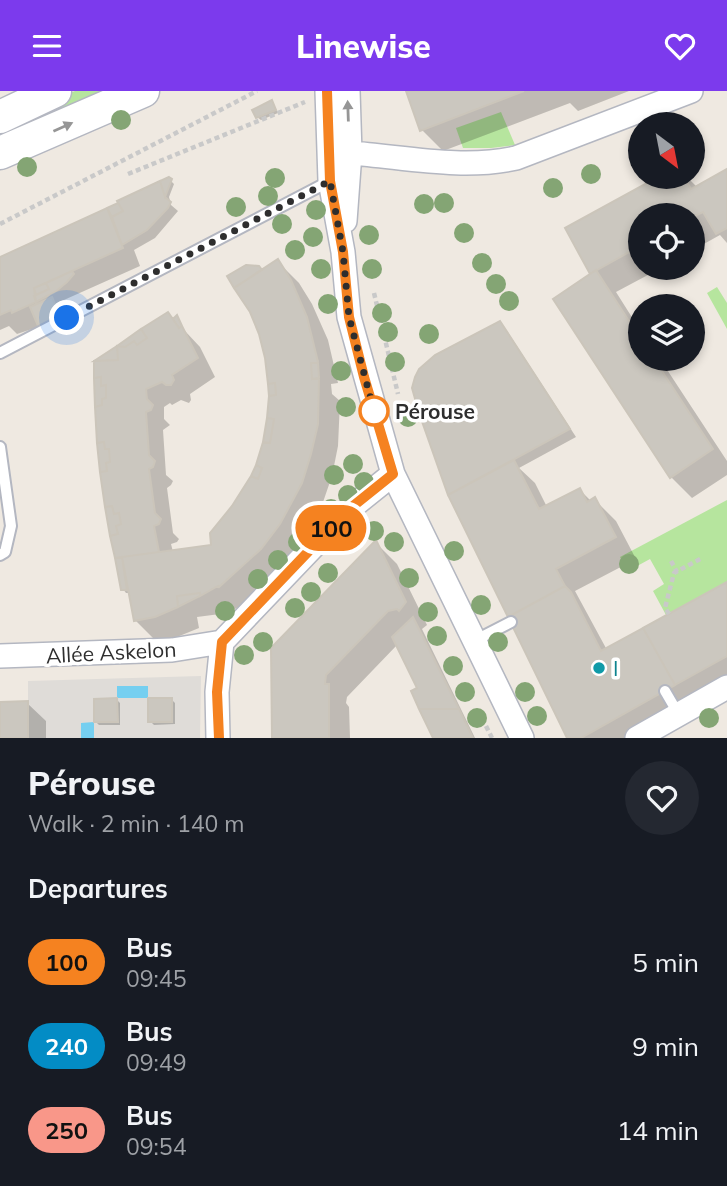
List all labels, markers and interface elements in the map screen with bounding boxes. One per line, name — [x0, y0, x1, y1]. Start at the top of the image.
text: Linewise — [296, 26, 431, 66]
icon: menu — [28, 27, 66, 65]
icon: heart — [661, 27, 699, 65]
one-way arrow — [343, 100, 354, 122]
north arrow — [628, 112, 705, 189]
map controls — [628, 112, 705, 371]
one-way arrow — [53, 121, 73, 133]
button: locate — [628, 203, 705, 280]
button: layers — [628, 294, 705, 371]
your location — [49, 300, 84, 335]
marker: Pérouse — [359, 396, 389, 426]
place label: Pérouse — [395, 398, 475, 424]
line badge: 100 — [291, 505, 371, 551]
text: 100 — [309, 513, 353, 543]
street label: Allée Askelon — [45, 636, 177, 668]
place label: I — [613, 655, 618, 681]
marker: I — [591, 660, 607, 676]
button: heart — [625, 761, 699, 835]
text: Pérouse — [28, 762, 156, 803]
text: Walk · 2 min · 140 m — [28, 809, 245, 838]
text: Departures — [28, 872, 168, 905]
text: Bus — [126, 931, 172, 964]
text: 5 min — [632, 946, 699, 979]
text: 100 — [45, 947, 88, 977]
text: 09:45 — [126, 964, 186, 993]
text: Bus — [126, 1015, 172, 1048]
text: 9 min — [632, 1030, 699, 1063]
text: 240 — [45, 1031, 88, 1061]
text: 09:49 — [126, 1048, 186, 1077]
text: Bus — [126, 1099, 172, 1132]
text: 14 min — [617, 1114, 699, 1147]
text: 250 — [45, 1115, 88, 1145]
text: 09:54 — [126, 1132, 186, 1161]

